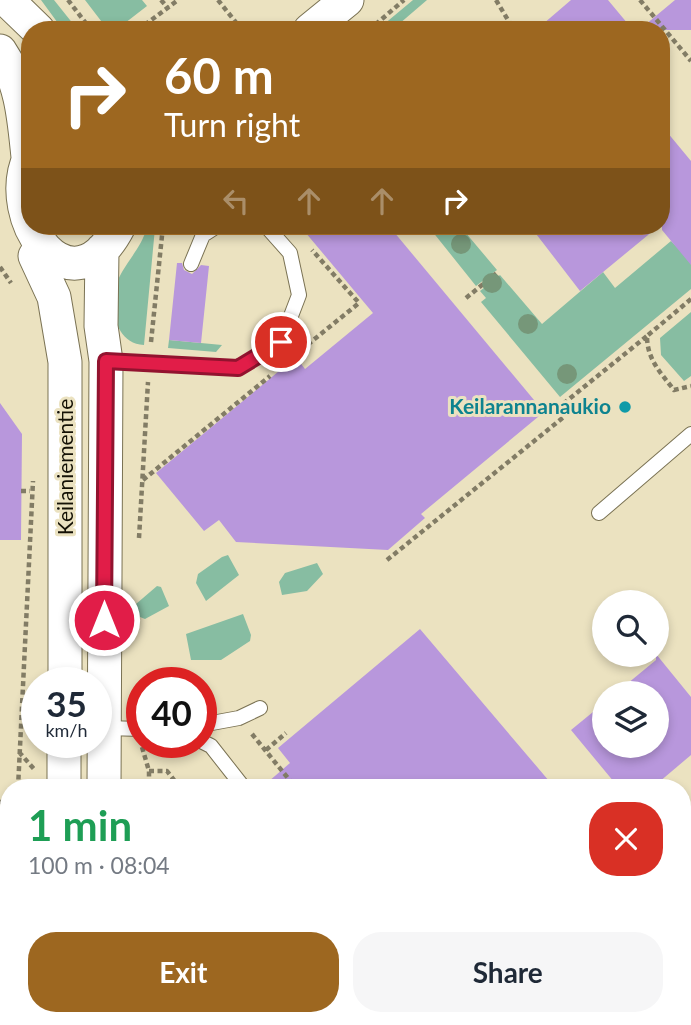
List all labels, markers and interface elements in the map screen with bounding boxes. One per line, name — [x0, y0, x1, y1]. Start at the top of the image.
text: 60 m — [164, 46, 274, 104]
icon: right — [49, 49, 140, 140]
text: Turn right — [164, 105, 300, 144]
icon: left — [217, 182, 255, 220]
icon: ahead — [290, 182, 328, 220]
icon: ahead — [363, 182, 401, 220]
icon: right — [436, 182, 474, 220]
pin — [251, 312, 311, 372]
icon: arrive — [262, 323, 300, 361]
place label: Keilarannanaukio — [449, 393, 611, 418]
street label: Keilaniementie — [52, 399, 77, 535]
marker: Keilarannanaukio — [617, 399, 633, 415]
position arrow — [67, 583, 141, 657]
map controls — [592, 590, 669, 758]
button: search — [592, 590, 669, 667]
speed limit sign: 40 — [126, 667, 217, 758]
button: layers — [592, 681, 669, 758]
text: 35 — [46, 682, 87, 724]
text: km/h — [45, 719, 88, 741]
text: 1 min — [28, 800, 132, 850]
button: close — [589, 802, 663, 876]
text: 100 m · 08:04 — [28, 851, 170, 879]
button: Exit — [28, 932, 339, 1012]
button: Share — [353, 932, 663, 1012]

